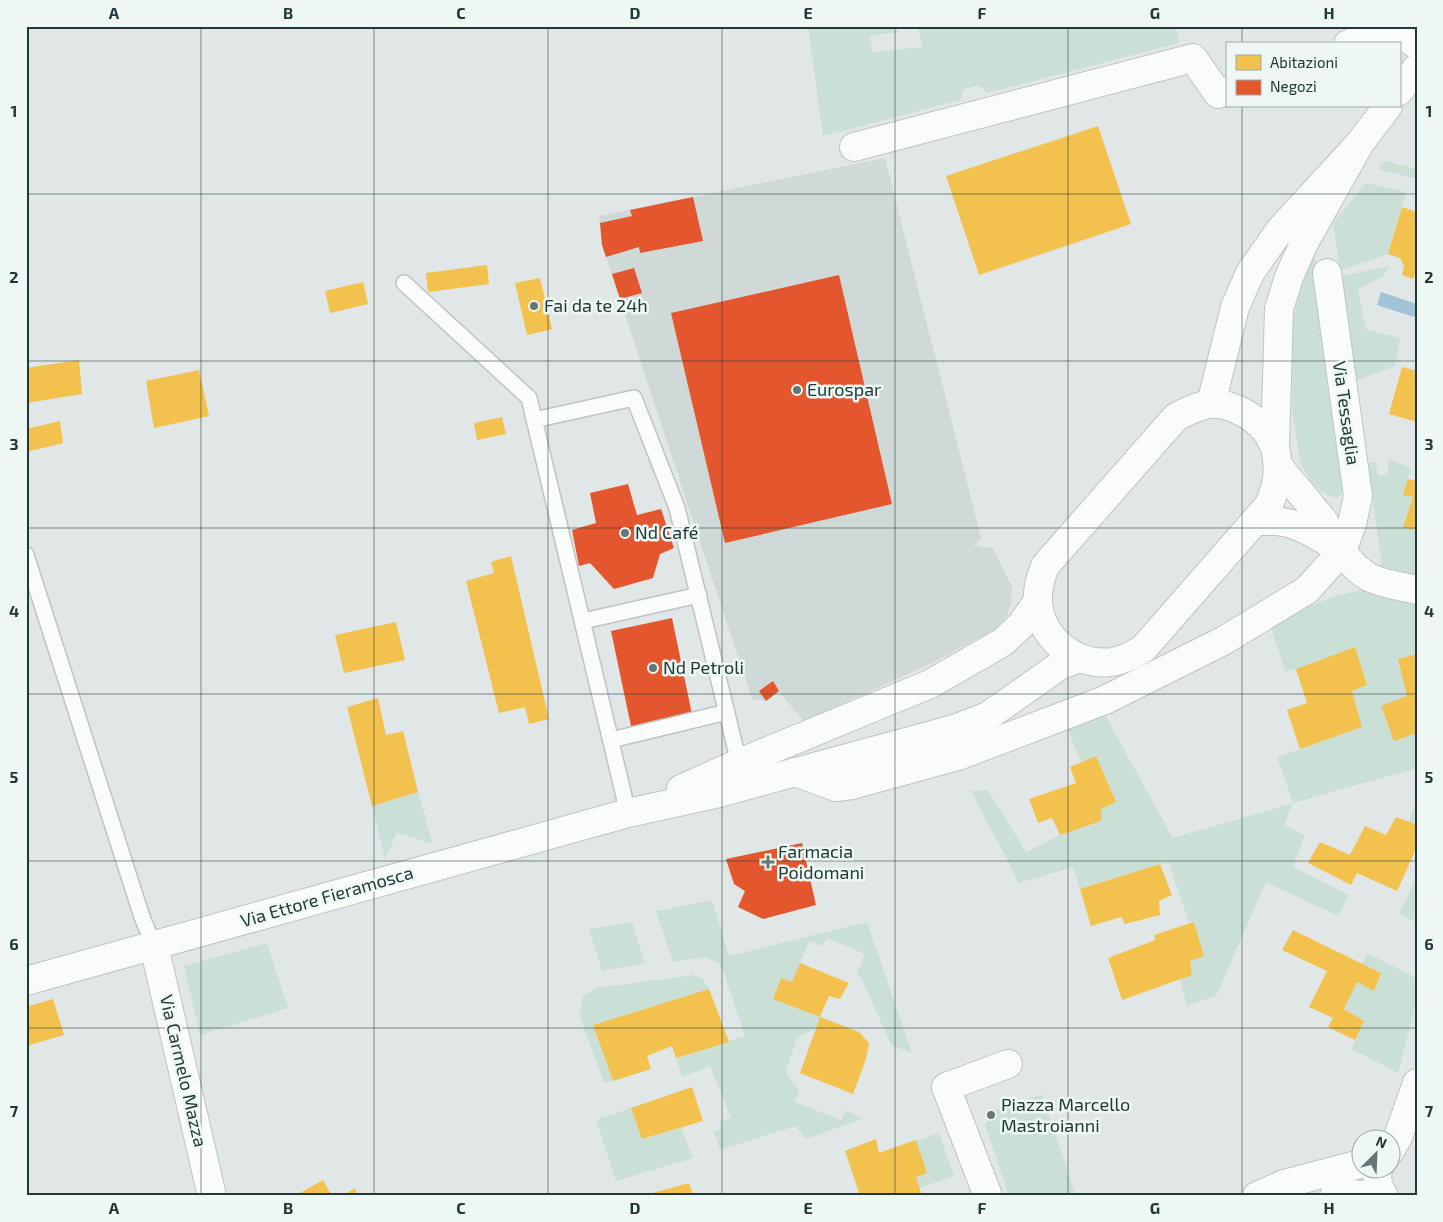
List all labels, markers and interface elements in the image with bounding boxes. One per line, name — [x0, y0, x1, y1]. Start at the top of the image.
text: A — [109, 3, 120, 22]
text: B — [283, 3, 293, 22]
text: C — [456, 3, 466, 22]
text: D — [630, 3, 641, 22]
text: E — [803, 3, 813, 22]
text: F — [978, 3, 987, 22]
text: G — [1150, 3, 1160, 22]
text: H — [1323, 3, 1335, 22]
legend — [1226, 42, 1400, 108]
text: Abitazioni — [1270, 53, 1338, 71]
text: Negozi — [1270, 77, 1317, 95]
text: 1 — [11, 101, 17, 120]
text: 1 — [1426, 101, 1432, 120]
text: 2 — [9, 267, 19, 286]
text: 2 — [1424, 267, 1434, 286]
place label: Fai da te 24h — [544, 294, 648, 316]
marker: Fai da te 24h — [528, 300, 540, 312]
street label: Via Tessaglia — [1329, 359, 1365, 466]
place label: Eurospar — [807, 378, 881, 400]
marker: Eurospar — [791, 384, 803, 396]
text: 3 — [9, 434, 19, 453]
text: 3 — [1424, 434, 1434, 453]
place label: Nd Café — [635, 521, 699, 543]
marker: Nd Café — [619, 527, 631, 539]
text: 4 — [9, 601, 19, 620]
text: 4 — [1424, 601, 1434, 620]
place label: Nd Petroli — [663, 656, 744, 678]
marker: Nd Petroli — [647, 662, 659, 674]
text: 5 — [10, 767, 19, 786]
text: 5 — [1425, 767, 1434, 786]
place label: Farmacia Poidomani — [778, 840, 864, 883]
marker: Farmacia Poidomani — [762, 856, 774, 868]
street label: Via Ettore Fieramosca — [238, 861, 416, 931]
text: 6 — [9, 934, 19, 953]
text: 6 — [1424, 934, 1434, 953]
street label: Via Carmelo Mazza — [156, 992, 212, 1149]
place label: Piazza Marcello Mastroianni — [1001, 1093, 1130, 1136]
text: 7 — [10, 1101, 19, 1120]
text: 7 — [1425, 1101, 1434, 1120]
marker: Piazza Marcello Mastroianni — [985, 1109, 997, 1121]
north arrow — [1350, 1130, 1400, 1180]
text: N — [1373, 1132, 1390, 1151]
text: A — [109, 1198, 120, 1217]
text: B — [283, 1198, 293, 1217]
text: C — [456, 1198, 466, 1217]
text: D — [630, 1198, 641, 1217]
text: E — [803, 1198, 813, 1217]
text: F — [978, 1198, 987, 1217]
text: G — [1150, 1198, 1160, 1217]
text: H — [1323, 1198, 1335, 1217]

